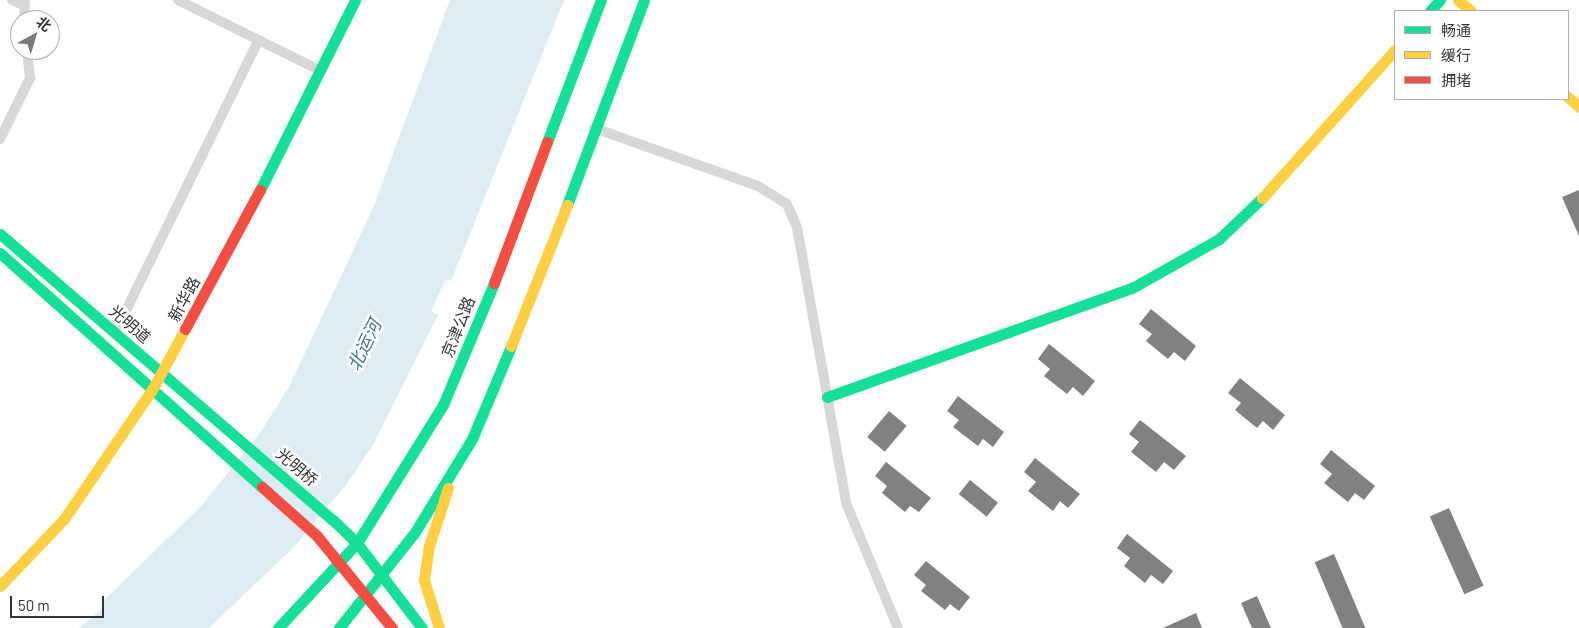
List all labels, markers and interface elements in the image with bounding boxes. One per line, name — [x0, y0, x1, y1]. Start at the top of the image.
north arrow — [10, 10, 60, 60]
legend — [1394, 10, 1569, 100]
text: 北 — [33, 13, 55, 35]
text: 畅通 — [1441, 21, 1471, 39]
text: 缓行 — [1441, 46, 1471, 64]
text: 拥堵 — [1441, 71, 1471, 89]
street label: 新华路 — [164, 273, 204, 325]
street label: 京津公路 — [437, 294, 479, 360]
street label: 光明道 — [106, 301, 154, 347]
water label: 北运河 — [342, 316, 386, 374]
street label: 光明桥 — [273, 444, 321, 490]
scale bar — [12, 586, 106, 618]
text: 50 m — [18, 596, 50, 614]

